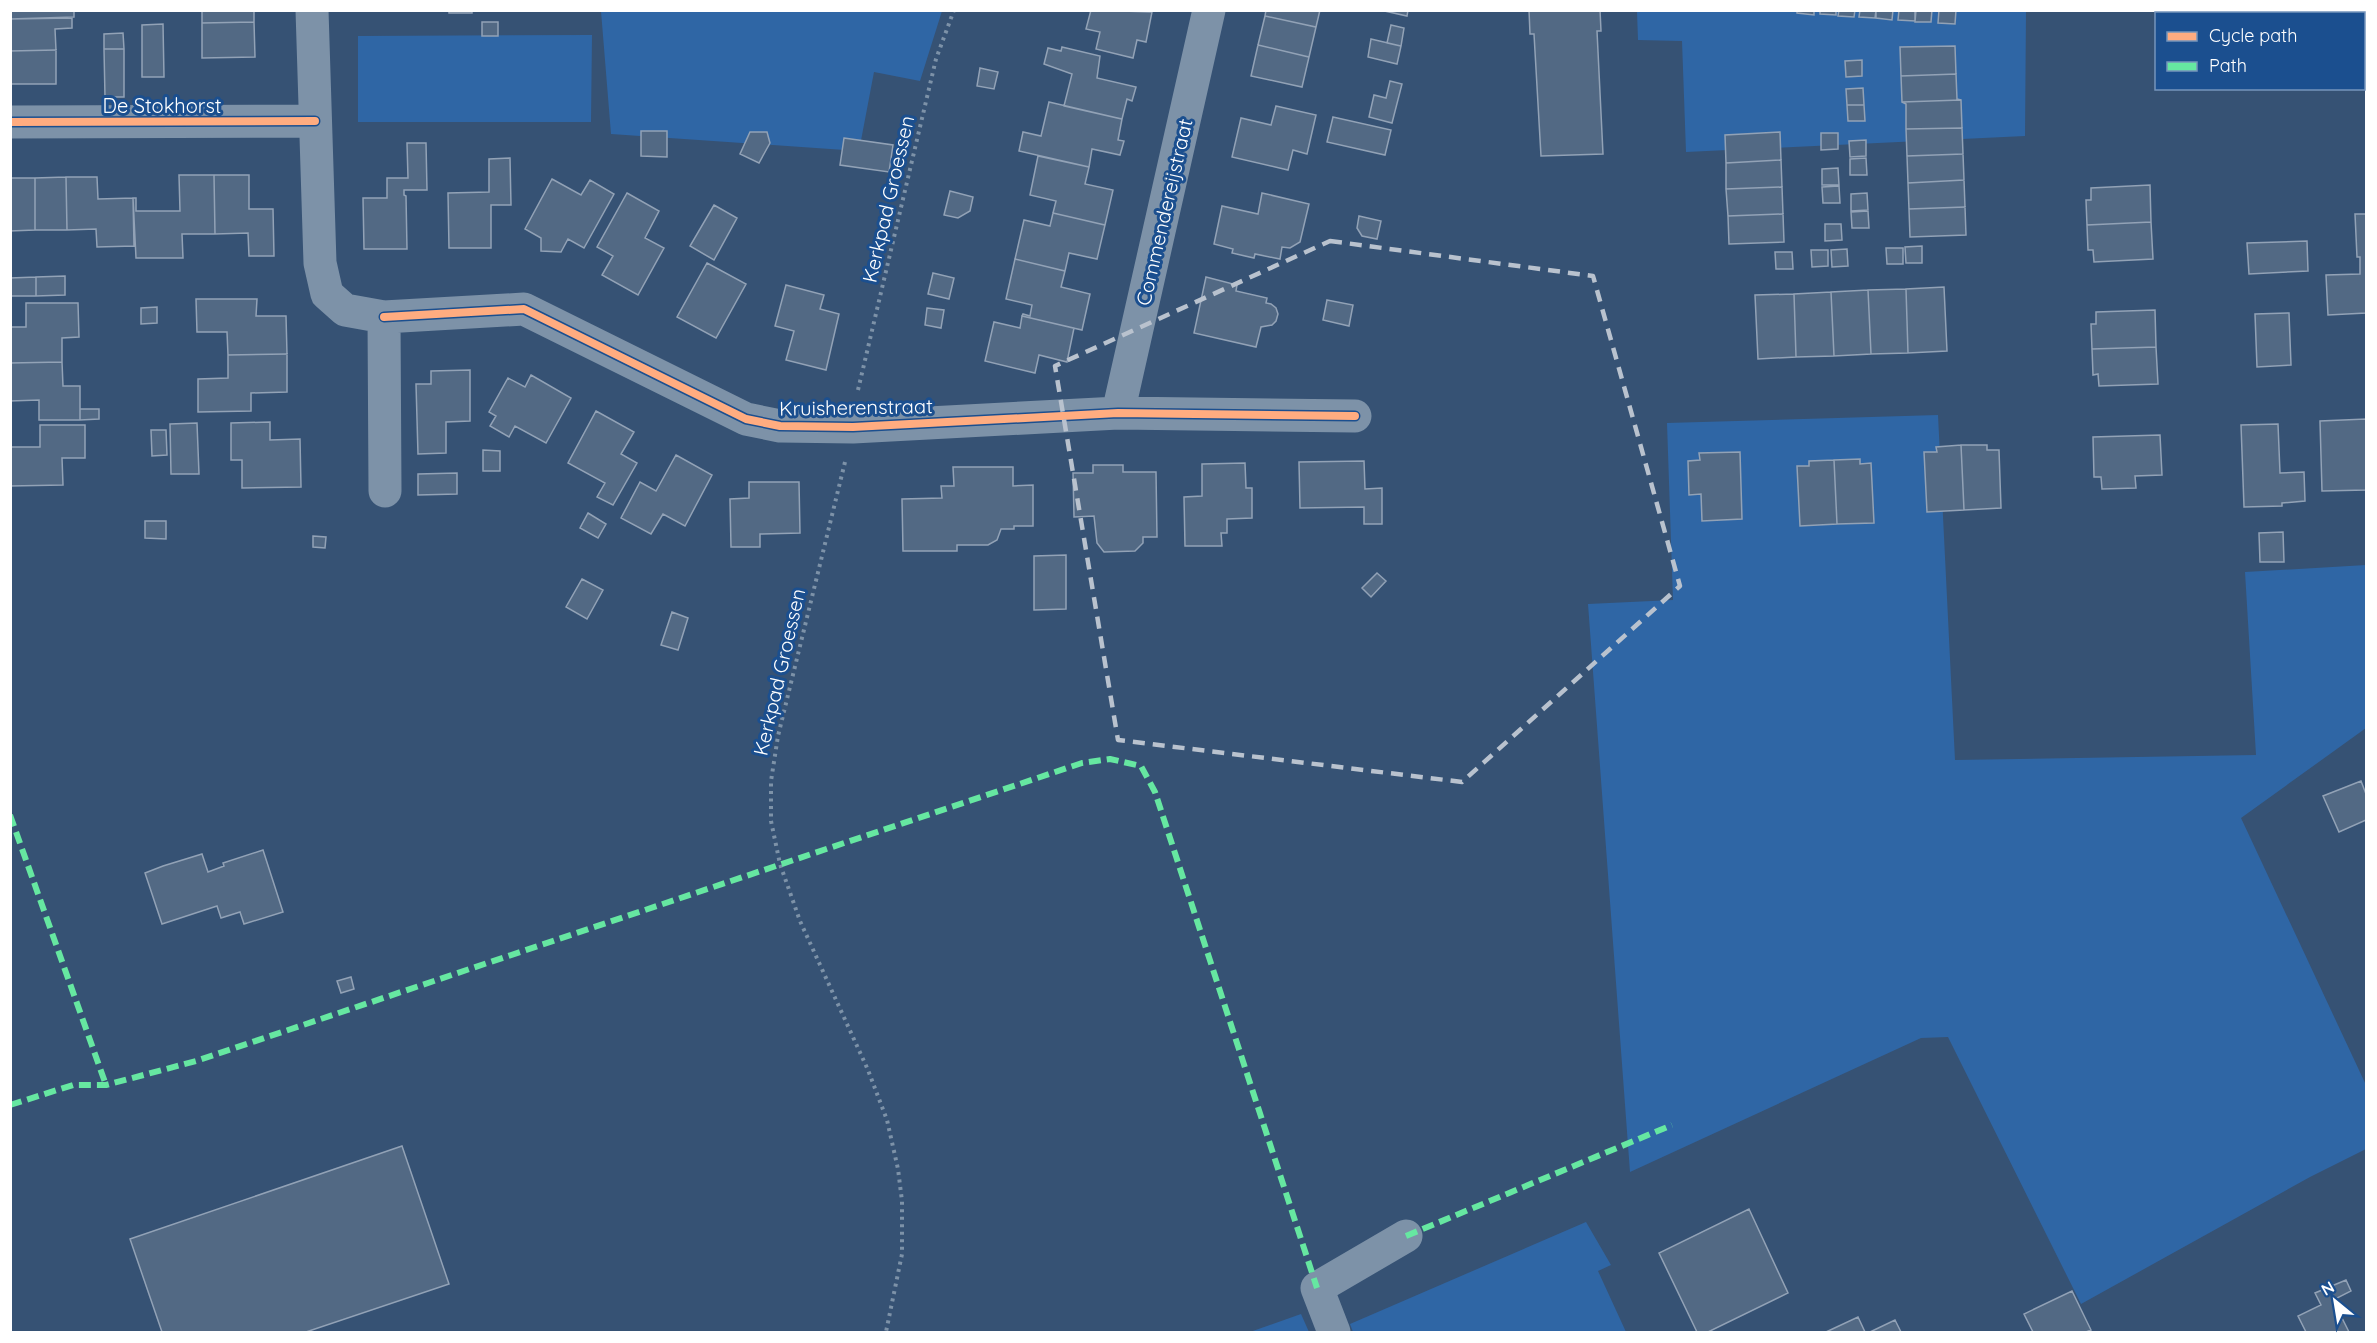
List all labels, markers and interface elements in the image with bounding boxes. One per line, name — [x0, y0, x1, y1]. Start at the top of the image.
legend — [2155, 12, 2365, 90]
text: Cycle path — [2209, 24, 2297, 47]
text: Path — [2209, 54, 2247, 77]
street label: De Stokhorst — [102, 93, 222, 118]
street label: Kerkpad Groessen — [857, 113, 919, 285]
street label: Commendereijstraat — [1130, 116, 1198, 308]
street label: Kruisherenstraat — [779, 393, 933, 421]
street label: Kerkpad Groessen — [748, 586, 810, 758]
north arrow — [2305, 1271, 2365, 1331]
text: N — [2317, 1276, 2338, 1300]

